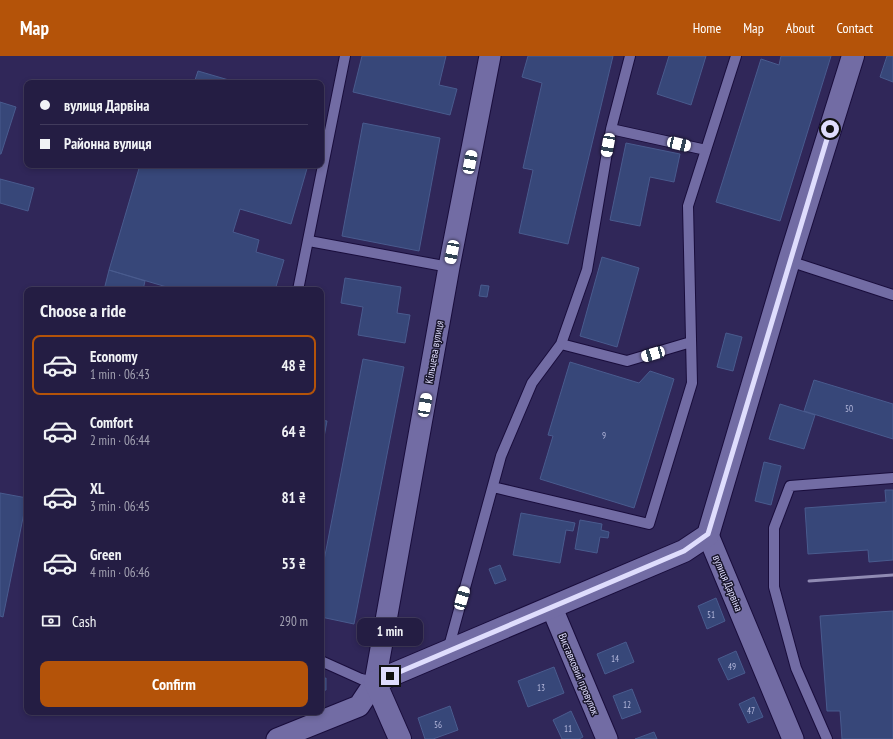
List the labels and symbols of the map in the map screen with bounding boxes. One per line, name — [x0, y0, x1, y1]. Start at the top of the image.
route start — [821, 120, 839, 138]
car — [600, 132, 616, 158]
car — [666, 135, 692, 153]
car — [462, 149, 478, 175]
car — [444, 239, 460, 265]
street label: Кільцева вулиця — [422, 319, 446, 385]
car — [640, 345, 666, 363]
car — [417, 392, 433, 418]
house number: 50 — [845, 403, 853, 414]
house number: 9 — [602, 430, 606, 441]
street label: вулиця Дарвіна — [710, 553, 746, 613]
car — [453, 585, 471, 611]
house number: 51 — [707, 609, 715, 620]
callout: 1 min — [357, 618, 423, 646]
street label: Виставковий провулок — [555, 631, 603, 718]
house number: 14 — [611, 653, 619, 664]
house number: 49 — [728, 661, 736, 672]
route end — [381, 667, 399, 685]
house number: 13 — [537, 682, 545, 693]
house number: 12 — [623, 699, 631, 710]
house number: 47 — [747, 705, 755, 716]
house number: 56 — [434, 719, 442, 730]
house number: 11 — [564, 723, 572, 734]

